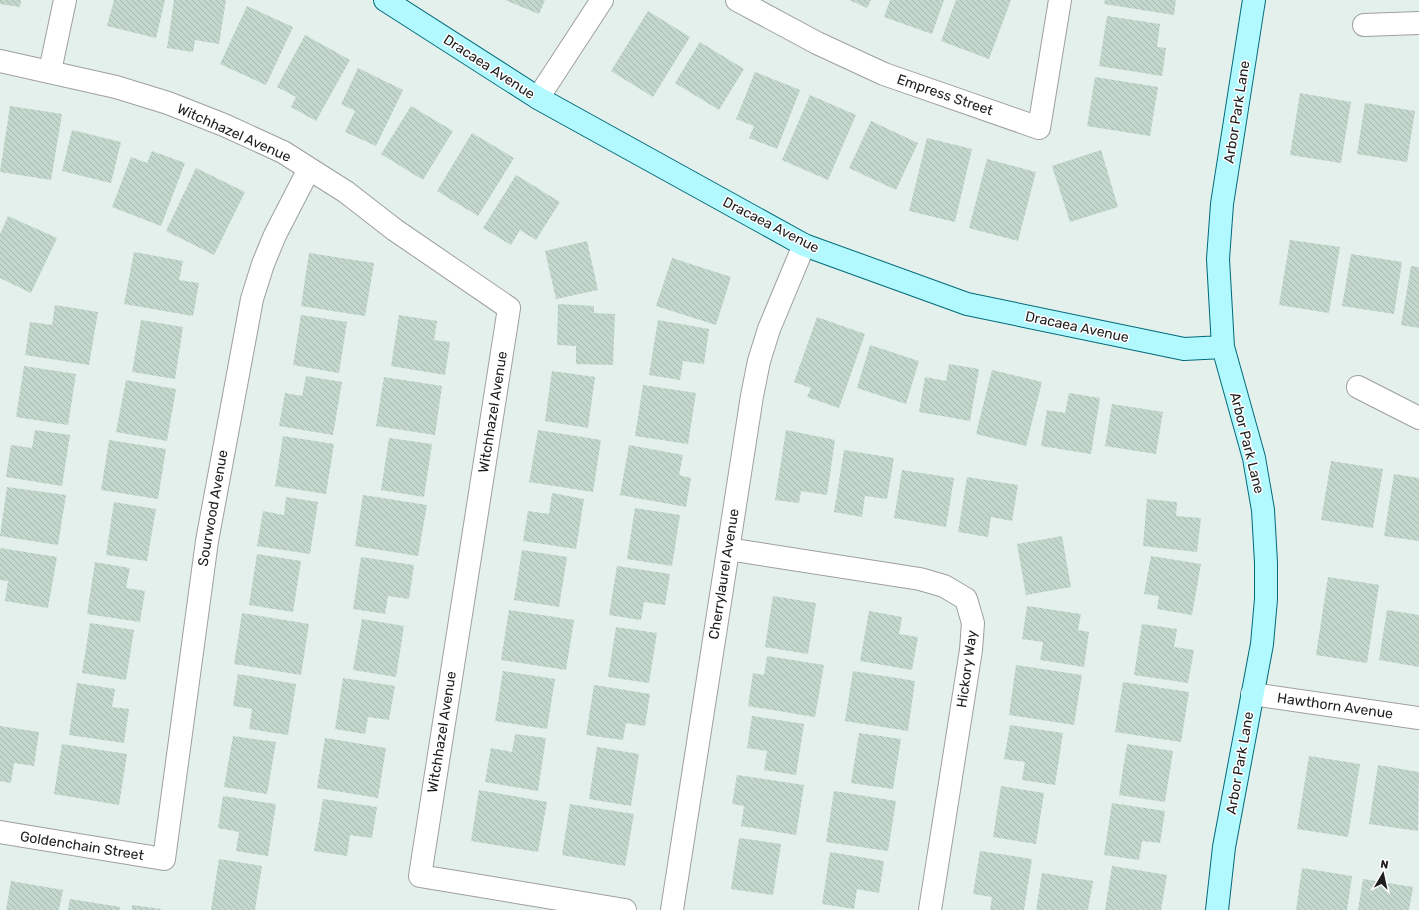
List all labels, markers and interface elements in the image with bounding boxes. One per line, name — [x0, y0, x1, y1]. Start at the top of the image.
street label: Dracaea Avenue — [440, 31, 538, 103]
street label: Arbor Park Lane — [1220, 59, 1254, 165]
street label: Empress Street — [895, 71, 996, 120]
street label: Witchhazel Avenue — [174, 100, 294, 166]
street label: Dracaea Avenue — [720, 193, 822, 257]
street label: Dracaea Avenue — [1024, 308, 1131, 346]
street label: Witchhazel Avenue — [475, 350, 511, 474]
street label: Arbor Park Lane — [1226, 391, 1268, 496]
street label: Sourwood Avenue — [194, 448, 232, 568]
street label: Cherrylaurel Avenue — [705, 507, 743, 641]
street label: Hickory Way — [953, 629, 981, 709]
street label: Witchhazel Avenue — [424, 670, 460, 794]
street label: Hawthorn Avenue — [1276, 689, 1394, 723]
street label: Arbor Park Lane — [1223, 710, 1257, 816]
street label: Goldenchain Street — [19, 828, 146, 864]
north arrow — [1363, 854, 1403, 894]
text: N — [1380, 858, 1389, 872]

